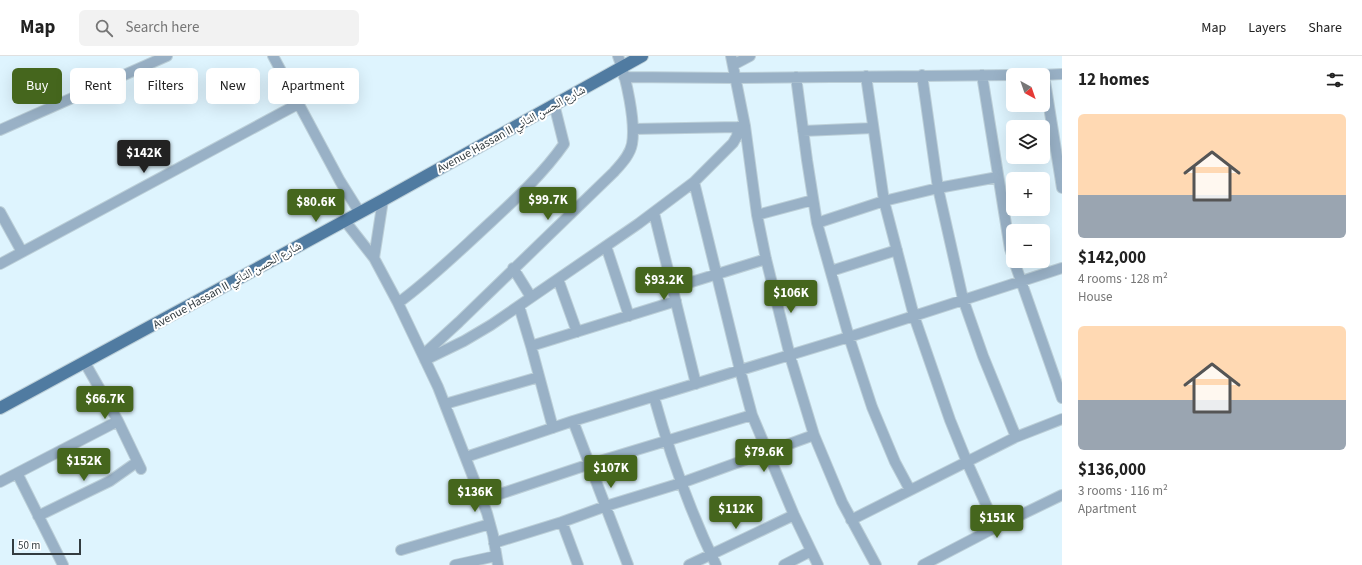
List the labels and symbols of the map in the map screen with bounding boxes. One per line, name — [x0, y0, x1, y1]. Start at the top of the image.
north arrow — [1006, 68, 1050, 112]
street label: Avenue Hassan II شارع الحسن الثاني — [434, 81, 589, 178]
pin: $142K — [116, 140, 172, 174]
pin: $99.7K — [515, 187, 581, 221]
pin: $80.6K — [283, 189, 349, 223]
street label: Avenue Hassan II شارع الحسن الثاني — [150, 237, 305, 334]
pin: $93.2K — [631, 267, 697, 301]
pin: $106K — [763, 280, 819, 314]
pin: $66.7K — [72, 386, 138, 420]
pin: $79.6K — [731, 439, 797, 473]
pin: $152K — [56, 448, 112, 482]
pin: $107K — [583, 455, 639, 489]
pin: $136K — [447, 479, 503, 513]
pin: $112K — [708, 496, 764, 530]
pin: $151K — [969, 505, 1025, 539]
scale bar — [12, 537, 81, 556]

